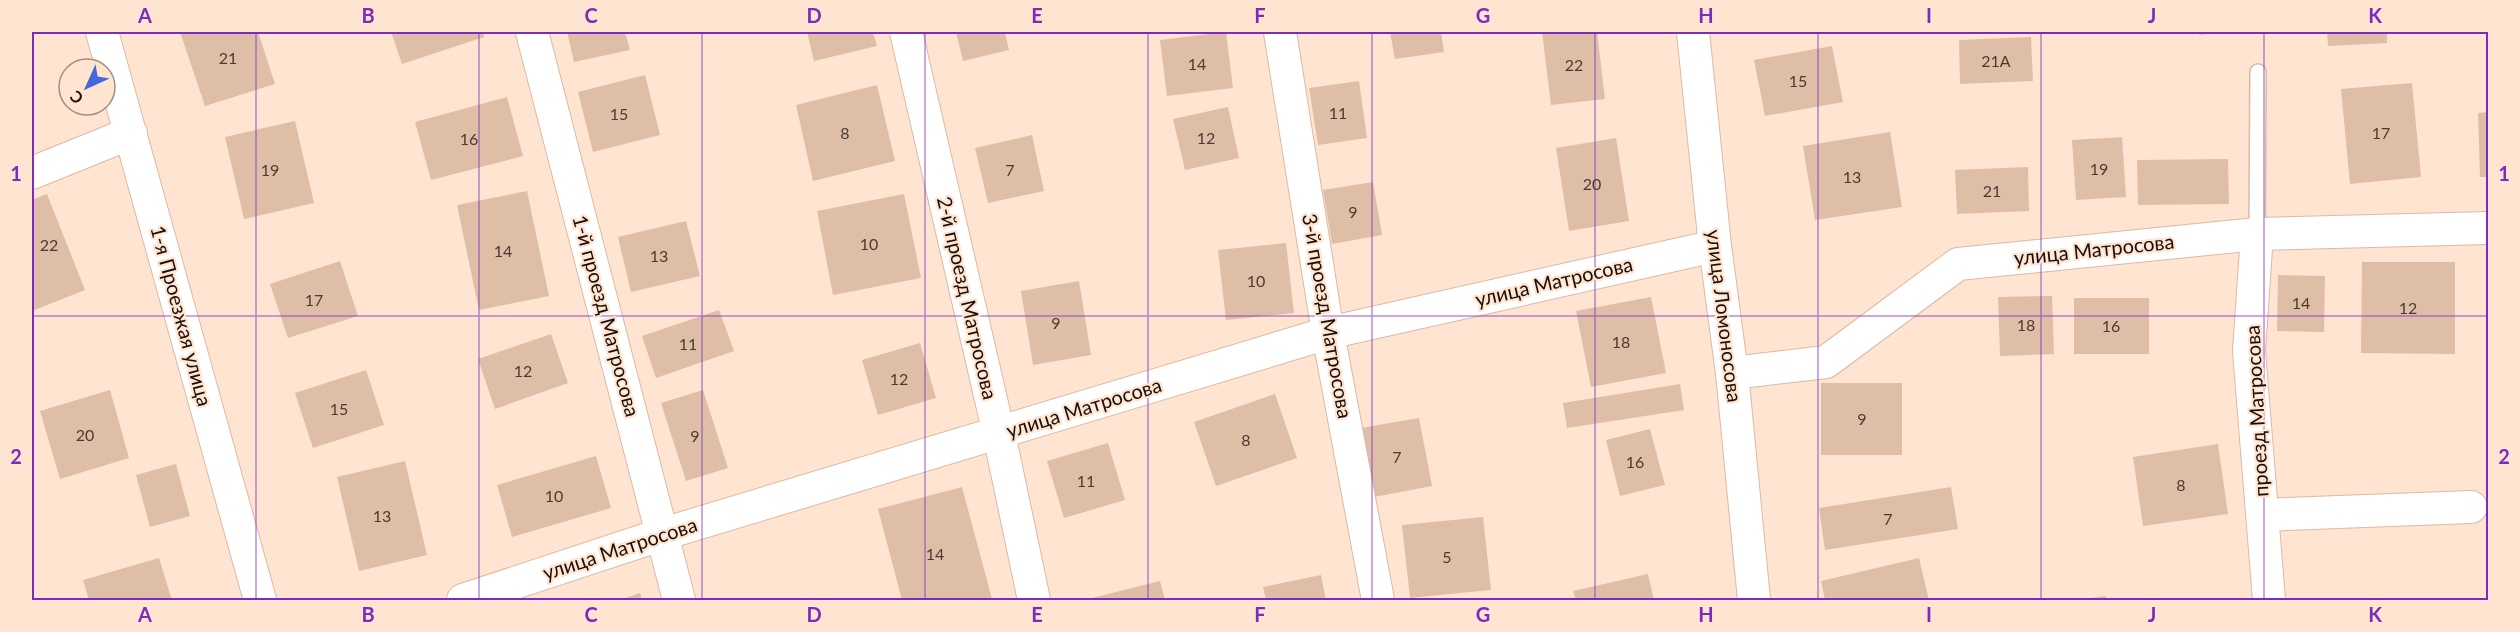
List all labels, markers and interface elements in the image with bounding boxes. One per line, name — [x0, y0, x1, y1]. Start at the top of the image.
text: A — [137, 3, 152, 27]
text: B — [361, 3, 375, 27]
text: C — [584, 3, 598, 27]
text: D — [806, 3, 822, 27]
text: E — [1031, 3, 1043, 27]
text: F — [1254, 3, 1266, 27]
text: G — [1476, 3, 1490, 27]
text: H — [1698, 3, 1714, 27]
text: I — [1926, 3, 1932, 27]
text: J — [2148, 3, 2156, 27]
text: K — [2368, 3, 2382, 27]
house number: 21 — [219, 48, 237, 67]
house number: 21А — [1981, 51, 2011, 70]
house number: 14 — [1188, 54, 1206, 73]
house number: 22 — [1565, 55, 1583, 74]
north arrow — [57, 57, 117, 117]
house number: 15 — [1789, 71, 1807, 90]
text: С — [65, 87, 87, 108]
house number: 11 — [1329, 103, 1347, 122]
house number: 15 — [610, 104, 628, 123]
house number: 8 — [840, 123, 850, 142]
house number: 17 — [2372, 123, 2390, 142]
house number: 12 — [1197, 128, 1215, 147]
house number: 16 — [460, 129, 478, 148]
house number: 19 — [2090, 159, 2108, 178]
house number: 19 — [261, 160, 279, 179]
house number: 7 — [1005, 160, 1015, 179]
text: 1 — [10, 161, 22, 185]
text: 1 — [2498, 161, 2510, 185]
house number: 13 — [1843, 167, 1861, 186]
house number: 20 — [1583, 174, 1601, 193]
house number: 21 — [1983, 181, 2001, 200]
street label: 2-й проезд Матросова — [933, 194, 1003, 402]
house number: 9 — [1348, 202, 1358, 221]
street label: 1-й проезд Матросова — [569, 212, 645, 419]
street label: 3-й проезд Матросова — [1298, 212, 1358, 420]
street label: 1-я Проезжая улица — [146, 223, 218, 409]
street label: улица Ломоносова — [1702, 228, 1748, 404]
street label: улица Матросова — [2013, 229, 2175, 269]
house number: 10 — [860, 234, 878, 253]
house number: 22 — [40, 235, 58, 254]
house number: 14 — [494, 241, 512, 260]
house number: 13 — [650, 246, 668, 265]
street label: улица Матросова — [1473, 251, 1635, 311]
house number: 10 — [1247, 271, 1265, 290]
house number: 17 — [305, 290, 323, 309]
house number: 14 — [2292, 293, 2310, 312]
house number: 12 — [2399, 298, 2417, 317]
house number: 9 — [1051, 313, 1061, 332]
house number: 18 — [2017, 315, 2035, 334]
house number: 16 — [2102, 316, 2120, 335]
street label: проезд Матросова — [2240, 325, 2272, 498]
house number: 18 — [1612, 332, 1630, 351]
house number: 11 — [679, 334, 697, 353]
house number: 12 — [514, 361, 532, 380]
house number: 12 — [890, 369, 908, 388]
street label: улица Матросова — [1003, 372, 1164, 442]
house number: 15 — [330, 399, 348, 418]
house number: 9 — [1857, 409, 1867, 428]
house number: 20 — [76, 425, 94, 444]
house number: 9 — [690, 426, 700, 445]
house number: 8 — [1241, 430, 1251, 449]
text: 2 — [10, 444, 22, 468]
text: 2 — [2498, 444, 2510, 468]
house number: 7 — [1392, 447, 1402, 466]
house number: 16 — [1626, 452, 1644, 471]
house number: 11 — [1077, 471, 1095, 490]
house number: 8 — [2176, 475, 2186, 494]
house number: 10 — [545, 486, 563, 505]
house number: 13 — [373, 506, 391, 525]
house number: 7 — [1883, 509, 1893, 528]
street label: улица Матросова — [539, 512, 700, 584]
house number: 14 — [926, 544, 944, 563]
house number: 5 — [1442, 547, 1452, 566]
text: A — [137, 602, 152, 626]
text: B — [361, 602, 375, 626]
text: C — [584, 602, 598, 626]
text: D — [806, 602, 822, 626]
text: E — [1031, 602, 1043, 626]
text: F — [1254, 602, 1266, 626]
text: G — [1476, 602, 1490, 626]
text: H — [1698, 602, 1714, 626]
text: I — [1926, 602, 1932, 626]
text: J — [2148, 602, 2156, 626]
text: K — [2368, 602, 2382, 626]

